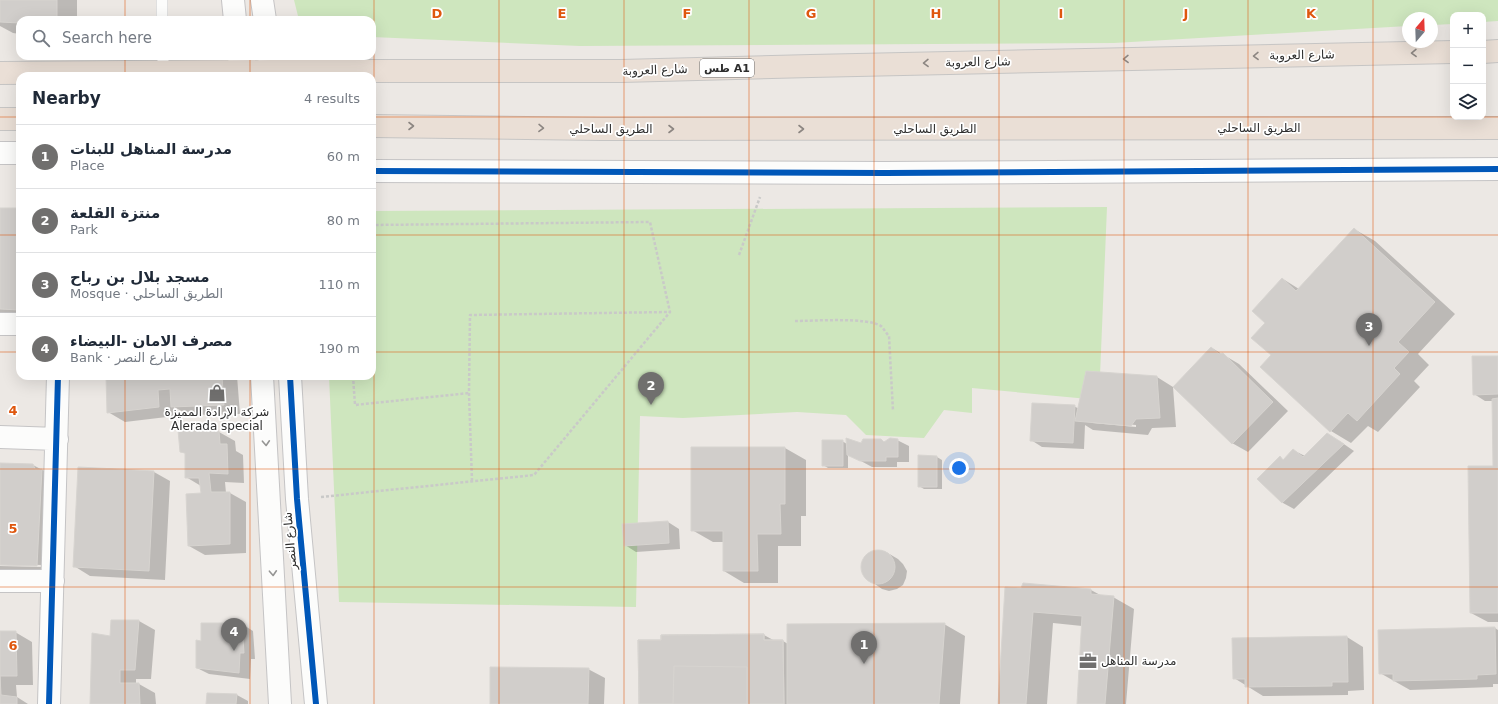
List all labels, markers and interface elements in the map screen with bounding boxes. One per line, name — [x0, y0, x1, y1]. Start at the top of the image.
text: D — [432, 6, 443, 21]
text: E — [558, 6, 566, 21]
text: F — [683, 6, 691, 21]
text: G — [806, 6, 816, 21]
text: H — [931, 6, 941, 21]
text: I — [1059, 6, 1063, 21]
text: J — [1183, 6, 1188, 21]
text: K — [1306, 6, 1317, 21]
north arrow — [1402, 12, 1438, 48]
map controls — [1450, 12, 1486, 120]
button: + — [1450, 12, 1486, 48]
search box — [16, 16, 376, 60]
icon: search — [30, 27, 52, 49]
text: Search here — [62, 29, 152, 47]
street label: شارع العروبة — [1269, 47, 1335, 64]
button: − — [1450, 48, 1486, 84]
one-way arrow — [1411, 49, 1417, 57]
one-way arrow — [1253, 52, 1259, 60]
street label: شارع العروبة — [945, 54, 1011, 71]
one-way arrow — [1123, 55, 1129, 63]
road number: طس A1 — [700, 59, 754, 77]
one-way arrow — [923, 59, 929, 67]
street label: شارع العروبة — [622, 62, 688, 79]
button: layers — [1450, 84, 1486, 120]
text: Nearby — [32, 88, 101, 108]
text: 4 results — [304, 91, 360, 106]
street label: الطريق الساحلي — [1217, 121, 1301, 136]
one-way arrow — [408, 122, 414, 130]
street label: الطريق الساحلي — [569, 122, 653, 137]
street label: الطريق الساحلي — [893, 122, 977, 137]
one-way arrow — [538, 124, 544, 132]
one-way arrow — [668, 125, 674, 133]
one-way arrow — [798, 125, 804, 133]
text: مدرسة المناهل للبنات — [70, 140, 232, 158]
text: 1 — [40, 149, 50, 164]
text: 60 m — [327, 149, 360, 164]
text: Place — [70, 158, 105, 173]
text: منتزة القلعة — [70, 204, 160, 222]
text: 2 — [40, 213, 50, 228]
text: 80 m — [327, 213, 360, 228]
text: Park — [70, 222, 98, 237]
text: مسجد بلال بن رباح — [70, 268, 210, 286]
text: 3 — [40, 277, 50, 292]
text: 110 m — [318, 277, 360, 292]
text: Mosque · الطريق الساحلي — [70, 286, 223, 301]
pin: 3 — [1356, 313, 1382, 346]
text: مصرف الامان -البيضاء — [70, 332, 233, 350]
text: 4 — [40, 341, 50, 356]
text: 190 m — [318, 341, 360, 356]
text: Bank · شارع النصر — [70, 350, 178, 365]
pin: 2 — [638, 372, 664, 405]
shop icon: شركة الإرادة المميزة Alerada special — [207, 383, 227, 403]
text: 4 — [8, 403, 18, 418]
place label: شركة الإرادة المميزة Alerada special — [165, 405, 269, 433]
one-way arrow — [262, 440, 270, 446]
your location — [949, 458, 969, 478]
street label: شارع النصر — [280, 511, 301, 572]
text: 5 — [8, 521, 18, 536]
one-way arrow — [269, 570, 277, 576]
pin: 4 — [221, 618, 247, 651]
pin: 1 — [851, 631, 877, 664]
text: 6 — [8, 638, 18, 653]
office icon: مدرسة المناهل — [1078, 651, 1098, 671]
place label: مدرسة المناهل — [1101, 654, 1176, 669]

